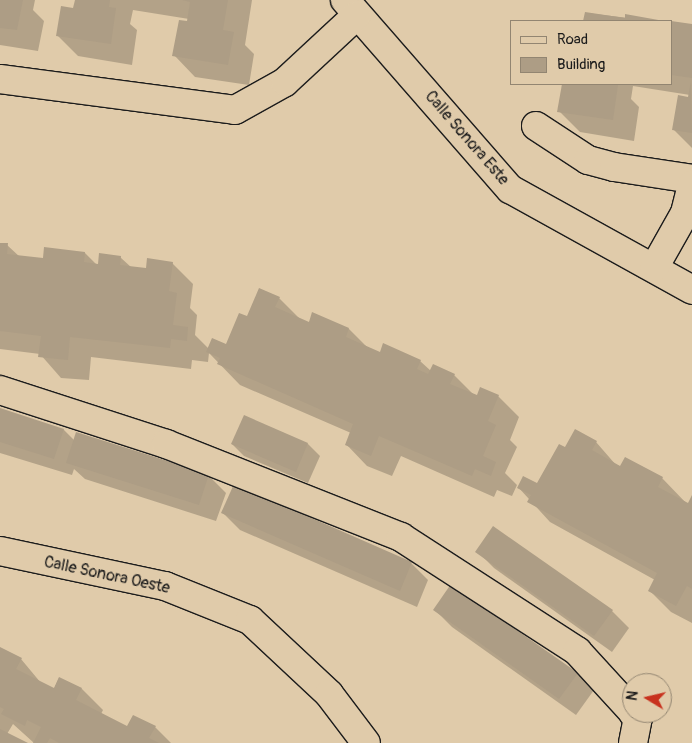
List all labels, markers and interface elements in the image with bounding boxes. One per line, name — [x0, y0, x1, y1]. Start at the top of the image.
legend — [510, 20, 672, 85]
text: Road — [557, 30, 588, 49]
text: Building — [557, 55, 605, 74]
street label: Calle Sonora Este — [421, 87, 513, 189]
street label: Calle Sonora Oeste — [42, 552, 172, 598]
north arrow — [622, 673, 672, 723]
text: N — [624, 690, 642, 702]

